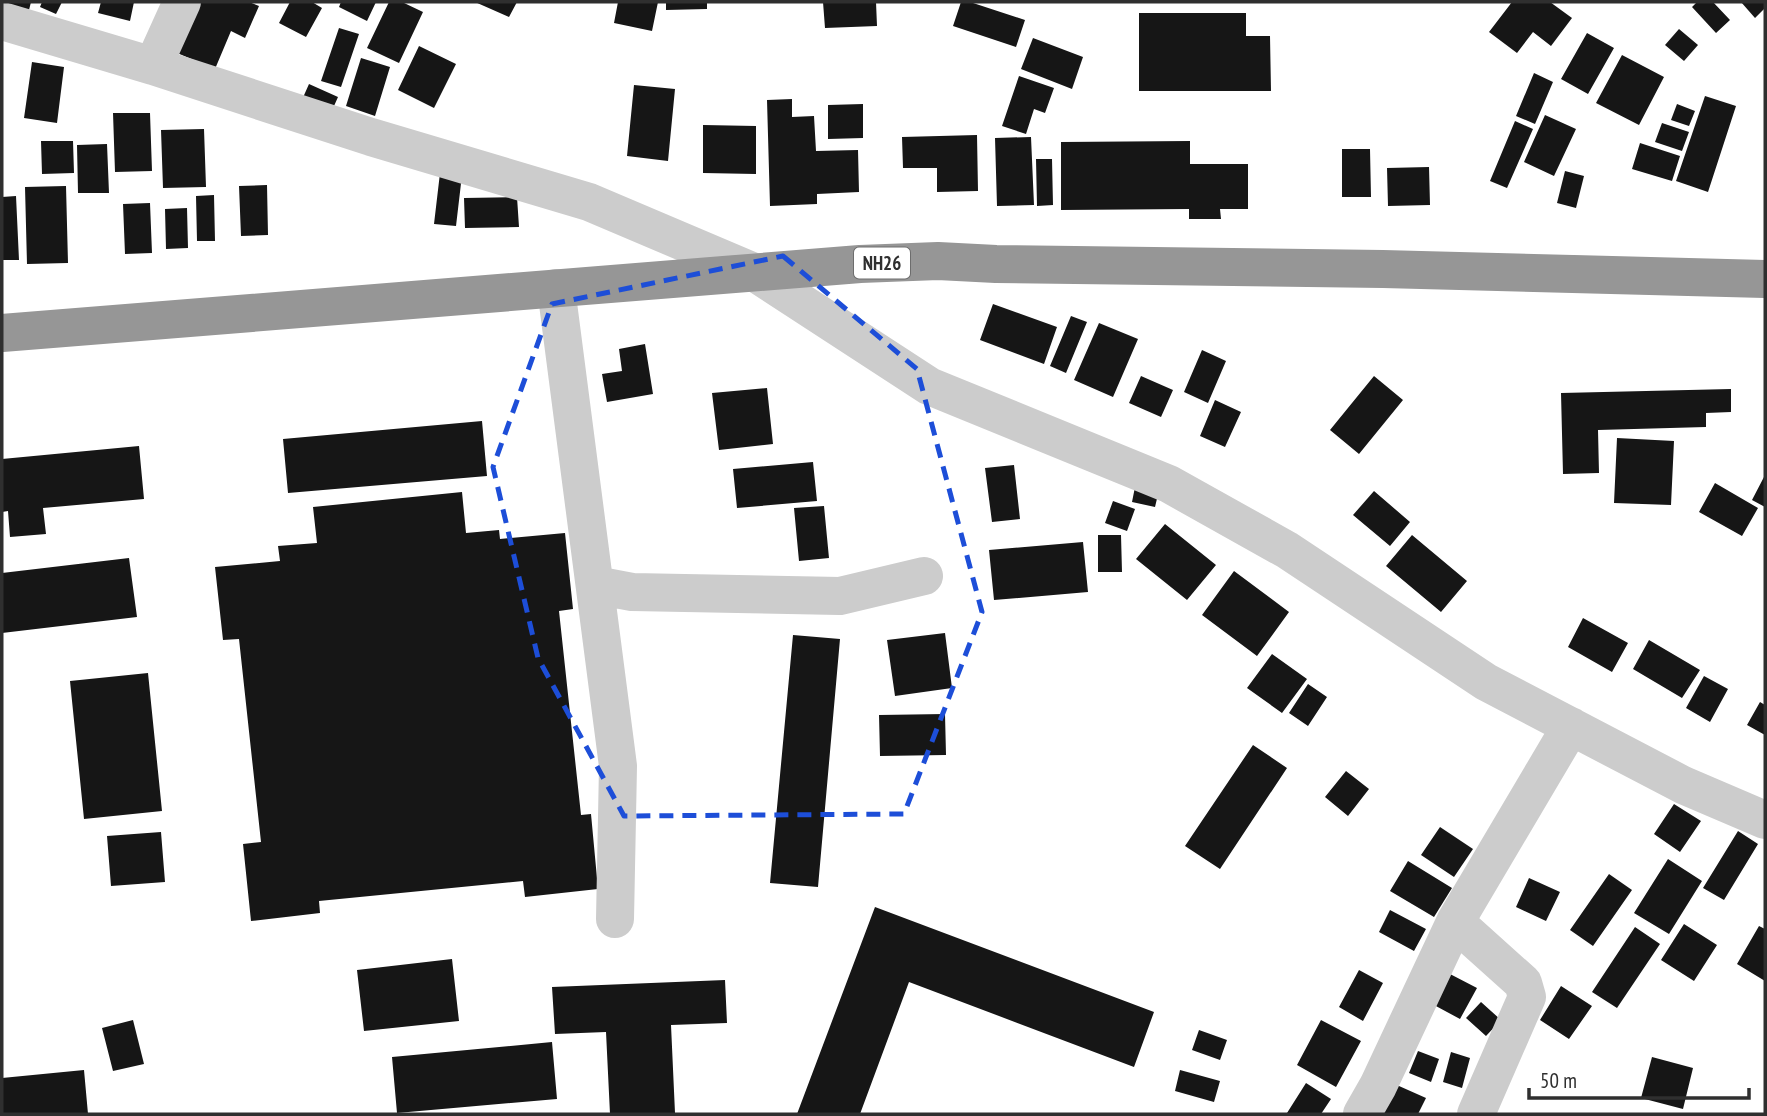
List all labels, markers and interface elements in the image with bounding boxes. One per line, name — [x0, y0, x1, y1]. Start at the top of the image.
road number: NH26 — [854, 247, 910, 278]
scale bar — [1529, 1056, 1750, 1100]
text: 50 m — [1540, 1067, 1577, 1094]

